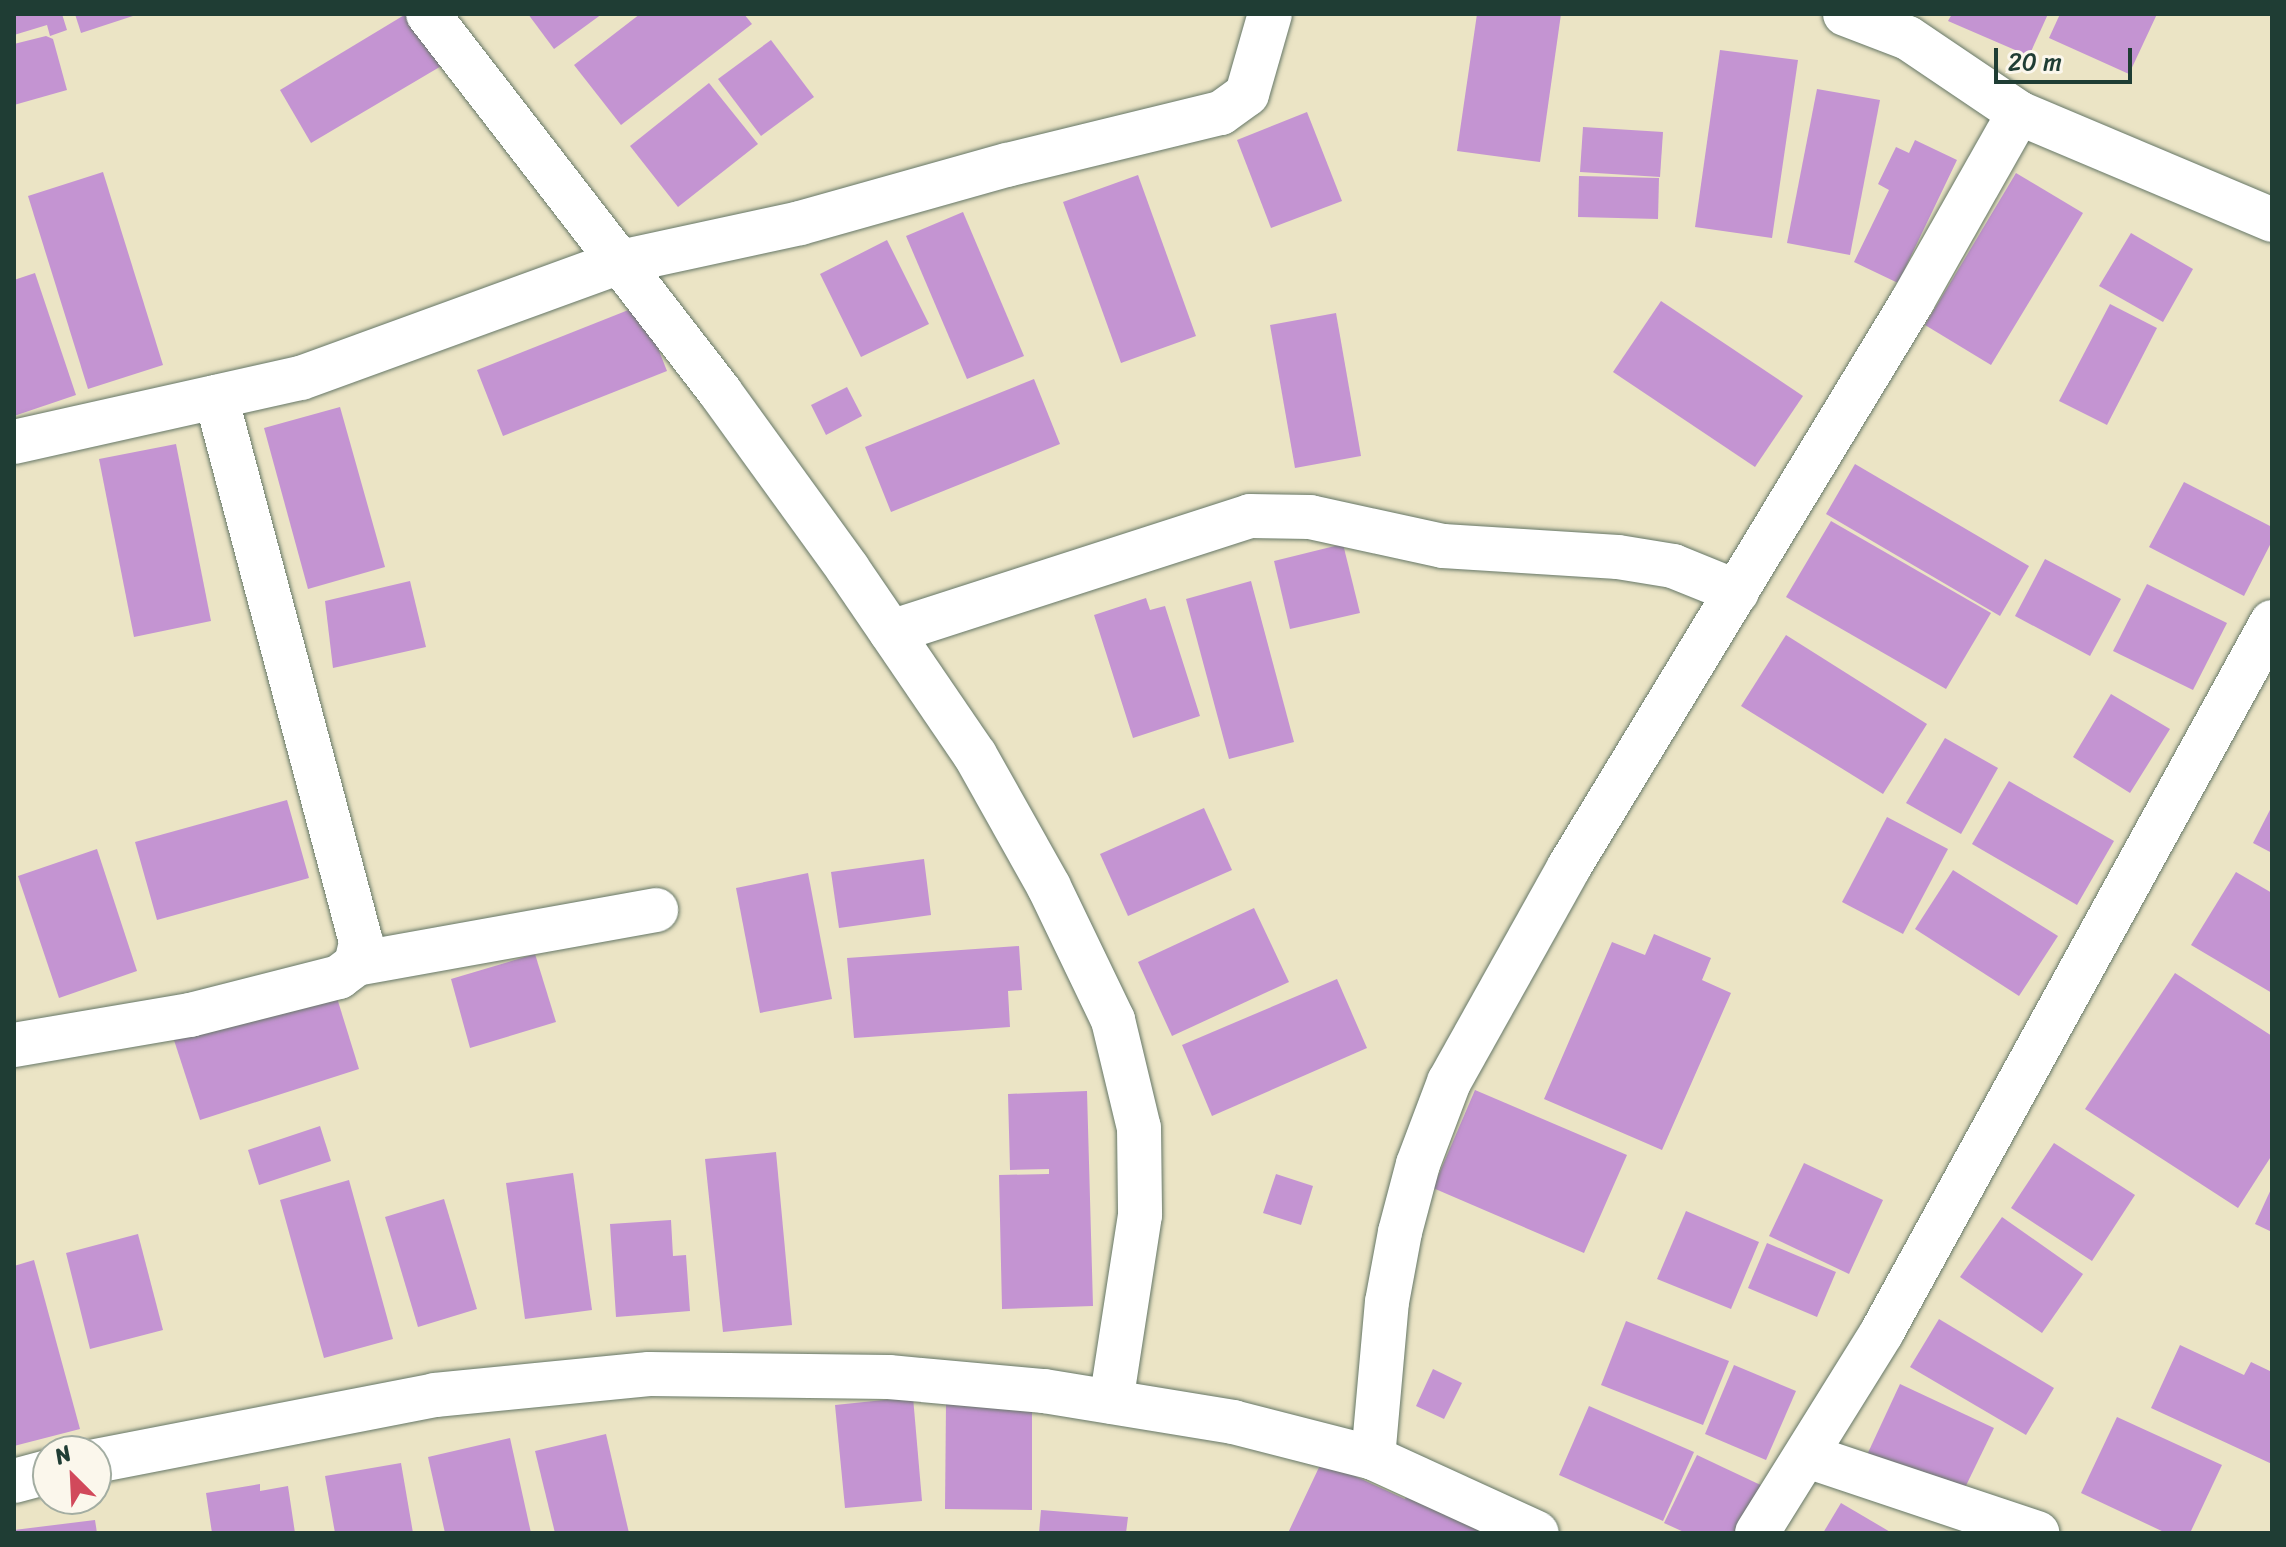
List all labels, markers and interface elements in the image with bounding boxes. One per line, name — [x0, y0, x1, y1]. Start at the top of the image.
scale bar — [1998, 32, 2136, 82]
text: 20 m — [2008, 41, 2062, 83]
text: N — [48, 1434, 78, 1475]
north arrow — [32, 1435, 112, 1515]

